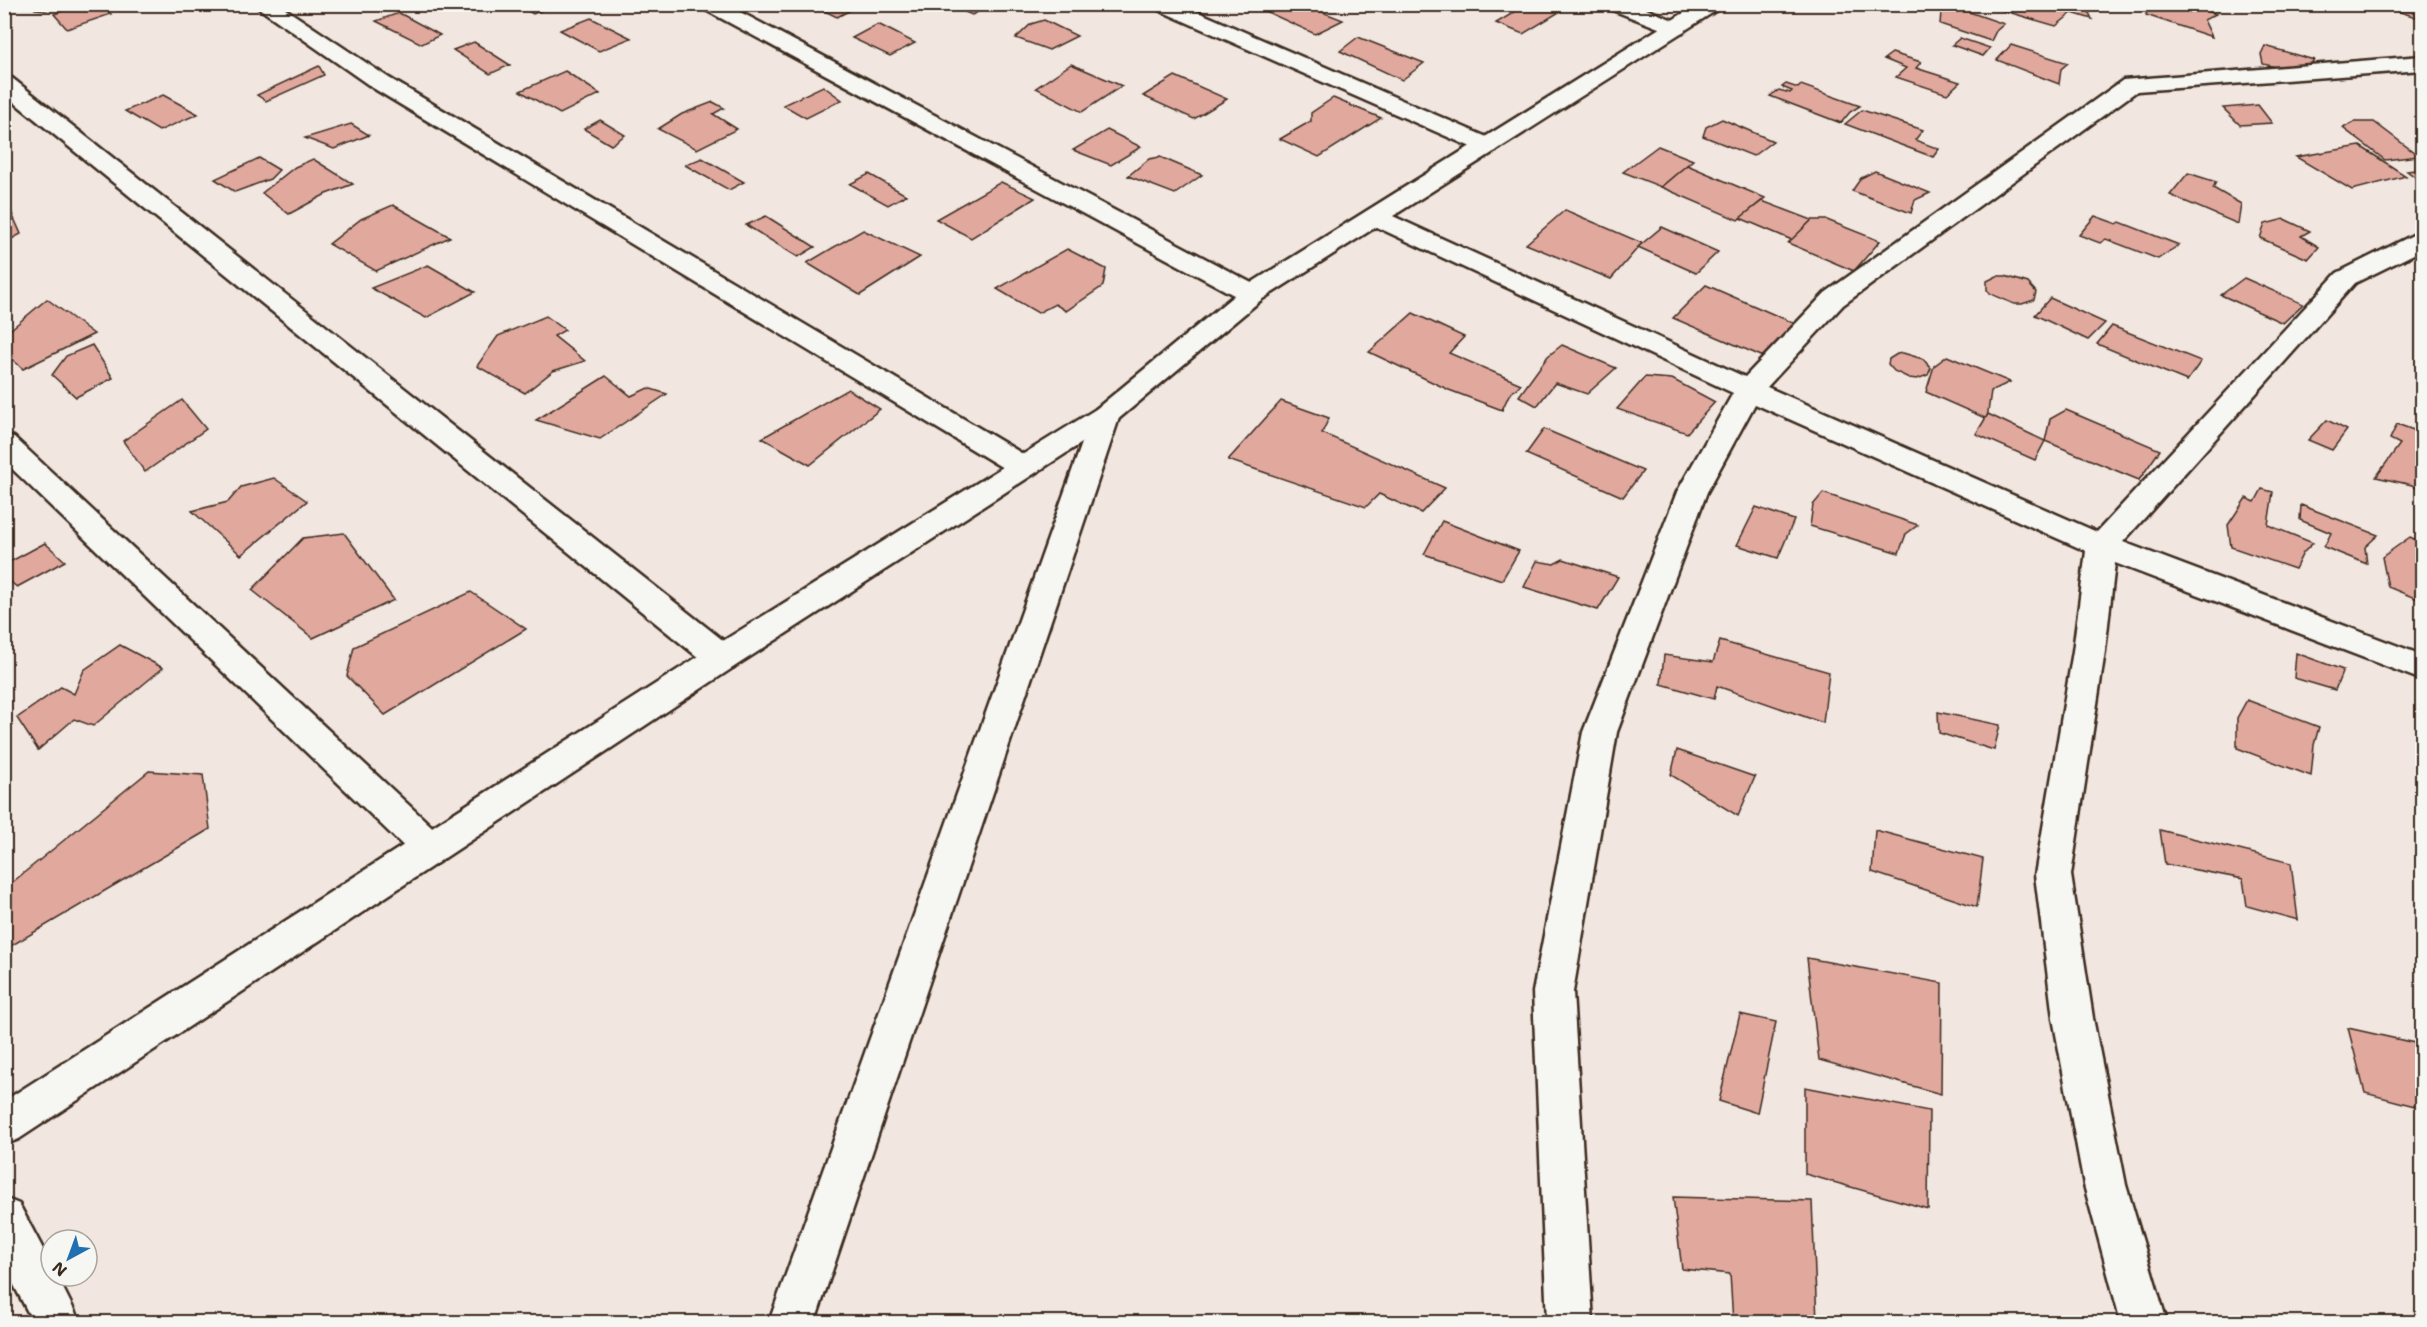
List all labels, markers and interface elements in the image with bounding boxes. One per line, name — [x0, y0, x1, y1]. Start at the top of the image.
north arrow — [39, 1228, 99, 1288]
text: N — [48, 1257, 71, 1281]

